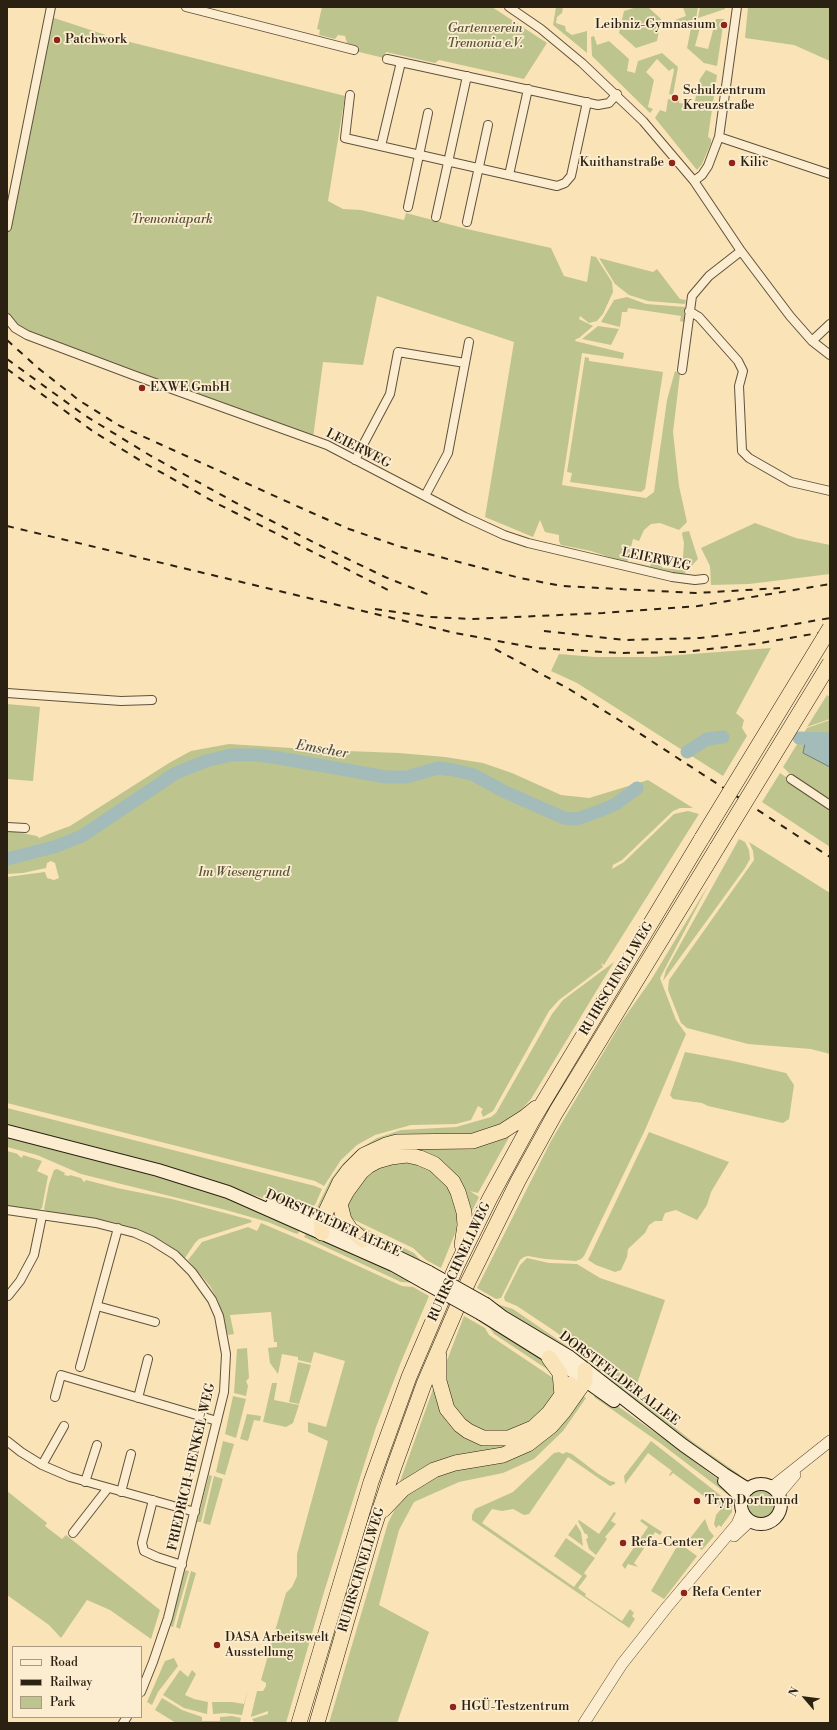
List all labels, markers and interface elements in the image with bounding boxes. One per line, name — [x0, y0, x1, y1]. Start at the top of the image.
place label: Leibniz-Gymnasium — [595, 17, 716, 33]
marker: Leibniz-Gymnasium — [719, 20, 729, 30]
park label: Gartenverein Tremonia e.V. — [447, 21, 523, 52]
place label: Patchwork — [65, 32, 127, 48]
marker: Patchwork — [52, 35, 62, 45]
place label: Schulzentrum Kreuzstraße — [683, 83, 766, 114]
marker: Schulzentrum Kreuzstraße — [670, 93, 680, 103]
place label: Kuithanstraße — [580, 155, 664, 171]
place label: Kilic — [740, 155, 768, 171]
marker: Kuithanstraße — [667, 158, 677, 168]
marker: Kilic — [727, 158, 737, 168]
park label: Tremoniapark — [131, 212, 213, 228]
place label: EXWE GmbH — [150, 380, 230, 396]
marker: EXWE GmbH — [137, 383, 147, 393]
street label: LEIERWEG — [323, 426, 393, 472]
street label: LEIERWEG — [620, 545, 692, 575]
water label: Emscher — [295, 737, 349, 763]
park label: Im Wiesengrund — [198, 865, 290, 881]
street label: RUHRSCHNELLWEG — [577, 919, 657, 1039]
street label: DORSTFELDER ALLEE — [263, 1187, 403, 1261]
street label: RUHRSCHNELLWEG — [425, 1200, 495, 1324]
street label: DORSTFELDER ALLEE — [556, 1329, 682, 1429]
street label: FRIEDRICH-HENKEL-WEG — [165, 1382, 219, 1552]
place label: Tryp Dortmund — [705, 1493, 798, 1509]
marker: Tryp Dortmund — [692, 1496, 702, 1506]
street label: RUHRSCHNELLWEG — [336, 1506, 388, 1634]
place label: Refa-Center — [631, 1535, 703, 1551]
marker: Refa-Center — [618, 1538, 628, 1548]
place label: Refa Center — [692, 1585, 761, 1601]
marker: Refa Center — [679, 1588, 689, 1598]
place label: DASA Arbeitswelt Ausstellung — [225, 1630, 329, 1661]
marker: DASA Arbeitswelt Ausstellung — [212, 1640, 222, 1650]
legend — [12, 1646, 142, 1718]
text: Road — [50, 1655, 78, 1670]
text: Railway — [50, 1675, 92, 1690]
north arrow — [785, 1678, 825, 1718]
text: N — [786, 1685, 803, 1700]
text: Park — [50, 1695, 75, 1710]
place label: HGÜ-Testzentrum — [461, 1699, 569, 1715]
marker: HGÜ-Testzentrum — [448, 1702, 458, 1712]

